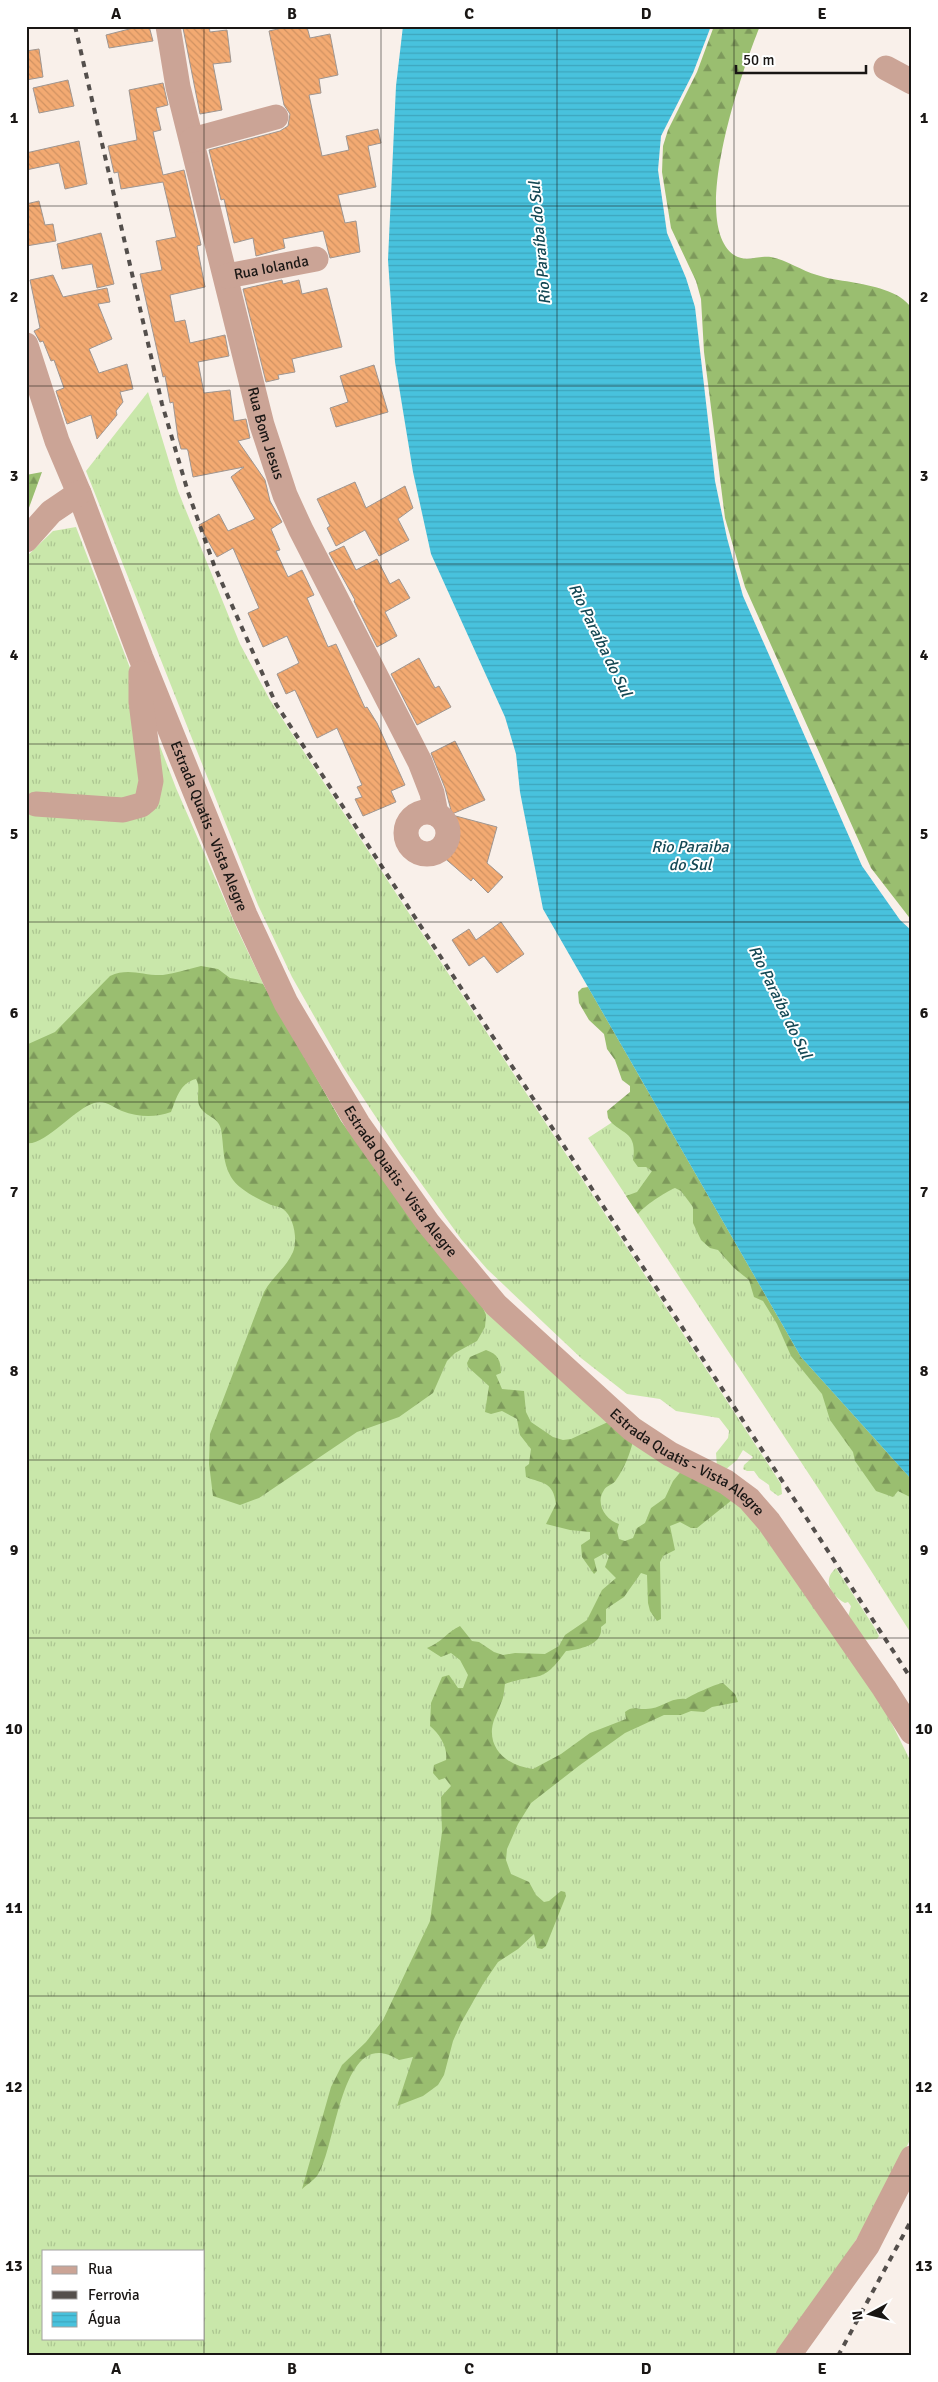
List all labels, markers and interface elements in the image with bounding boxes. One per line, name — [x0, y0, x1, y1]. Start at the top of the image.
text: A — [111, 4, 122, 24]
text: B — [287, 4, 297, 24]
text: C — [464, 4, 474, 24]
text: D — [641, 4, 652, 24]
text: E — [817, 4, 827, 24]
scale bar — [736, 42, 866, 74]
text: 50 m — [743, 51, 774, 69]
text: 1 — [10, 108, 19, 128]
text: 1 — [920, 108, 929, 128]
water label: Rio Paraíba do Sul — [525, 179, 555, 305]
street label: Rua Iolanda — [232, 252, 310, 284]
text: 2 — [10, 287, 18, 307]
text: 2 — [920, 287, 928, 307]
street label: Rua Bom Jesus — [244, 385, 288, 482]
text: 3 — [10, 466, 18, 486]
text: 3 — [920, 466, 928, 486]
water label: Rio Paraíba do Sul — [564, 580, 637, 701]
text: 4 — [10, 645, 19, 665]
text: 4 — [920, 645, 929, 665]
street label: Estrada Quatis - Vista Alegre — [166, 738, 252, 914]
text: 5 — [10, 824, 18, 844]
text: 5 — [920, 824, 928, 844]
water label: Rio Paraiba do Sul — [651, 837, 730, 875]
water label: Rio Paraíba do Sul — [744, 942, 817, 1063]
text: 6 — [10, 1003, 19, 1023]
text: 6 — [920, 1003, 929, 1023]
street label: Estrada Quatis - Vista Alegre — [340, 1102, 461, 1260]
text: 7 — [10, 1182, 19, 1202]
text: 7 — [920, 1182, 929, 1202]
text: 8 — [10, 1361, 19, 1381]
text: 8 — [920, 1361, 929, 1381]
street label: Estrada Quatis - Vista Alegre — [606, 1404, 768, 1519]
text: 9 — [10, 1540, 19, 1560]
text: 9 — [920, 1540, 929, 1560]
text: 10 — [5, 1719, 23, 1739]
text: 10 — [915, 1719, 933, 1739]
text: 11 — [5, 1898, 23, 1918]
text: 11 — [915, 1898, 933, 1918]
text: 12 — [5, 2077, 23, 2097]
text: 12 — [915, 2077, 933, 2097]
legend — [42, 2250, 205, 2340]
text: 13 — [5, 2256, 23, 2276]
text: 13 — [915, 2256, 933, 2276]
text: Rua — [88, 2260, 113, 2278]
text: Ferrovia — [88, 2286, 140, 2304]
north arrow — [846, 2290, 896, 2340]
text: Água — [88, 2309, 121, 2328]
text: N — [849, 2310, 867, 2321]
text: A — [111, 2359, 122, 2379]
text: B — [287, 2359, 297, 2379]
text: C — [464, 2359, 474, 2379]
text: D — [641, 2359, 652, 2379]
text: E — [817, 2359, 827, 2379]

